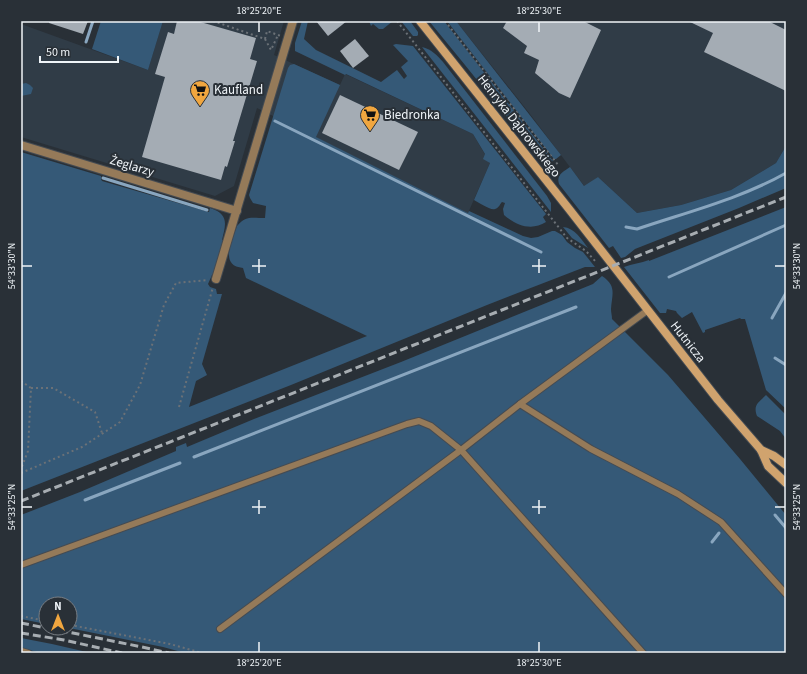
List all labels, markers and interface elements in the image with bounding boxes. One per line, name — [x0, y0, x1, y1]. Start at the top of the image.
text: 18°25'20"E — [236, 4, 282, 18]
text: 18°25'30"E — [516, 4, 562, 18]
scale bar — [40, 38, 118, 64]
text: 50 m — [46, 44, 70, 61]
street label: Henryka Dąbrowskiego — [473, 71, 565, 181]
supermarket icon: Kaufland — [189, 79, 211, 107]
place label: Kaufland — [214, 81, 263, 99]
supermarket icon: Biedronka — [359, 104, 381, 132]
place label: Biedronka — [384, 106, 440, 124]
street label: Żeglarzy — [108, 151, 156, 181]
text: 54°33'30"N — [5, 243, 19, 289]
text: 54°33'30"N — [790, 243, 804, 289]
street label: Hutnicza — [666, 318, 710, 366]
text: 54°33'25"N — [5, 484, 19, 530]
text: 54°33'25"N — [790, 484, 804, 530]
north arrow — [38, 596, 78, 636]
text: N — [54, 599, 62, 614]
text: 18°25'20"E — [236, 656, 282, 670]
text: 18°25'30"E — [516, 656, 562, 670]

